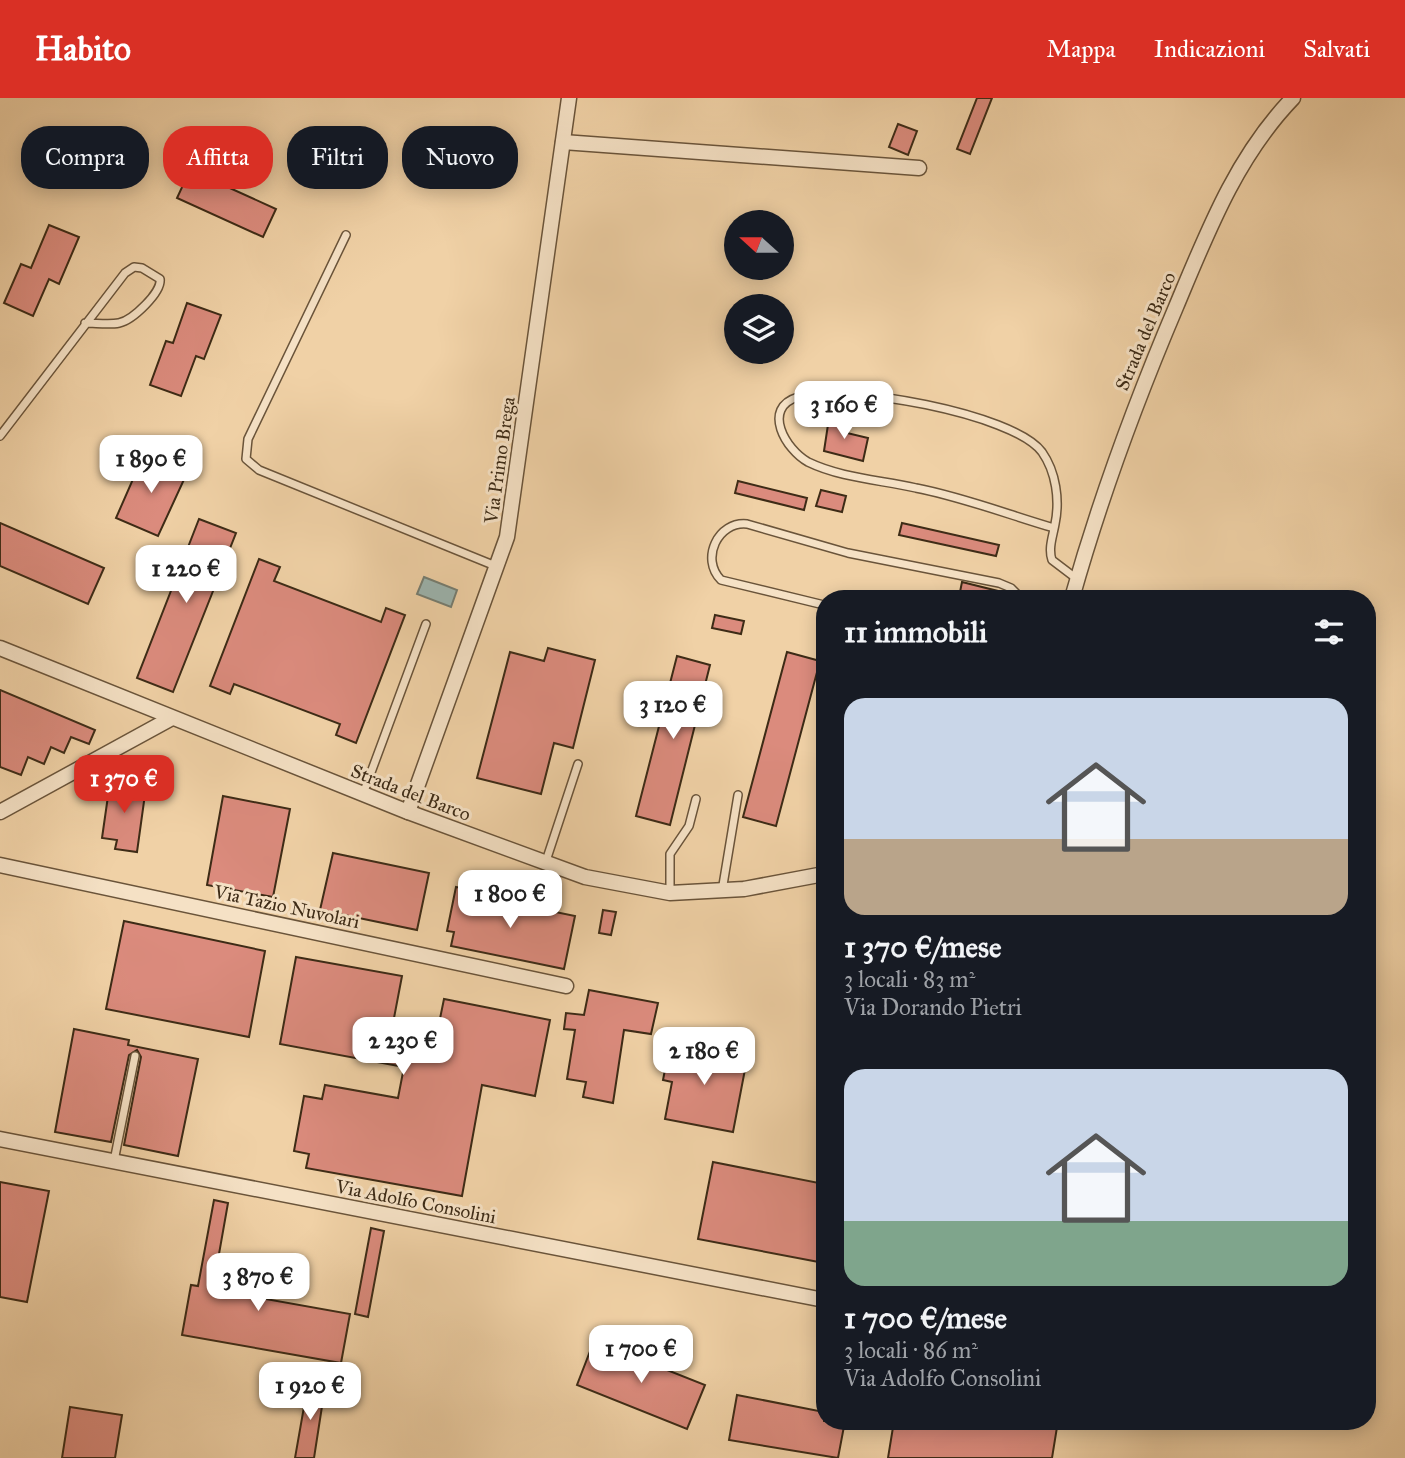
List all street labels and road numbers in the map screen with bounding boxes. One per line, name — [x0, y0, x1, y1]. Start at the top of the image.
street label: Strada del Barco — [1110, 268, 1181, 394]
street label: Via Primo Brega — [479, 394, 521, 526]
street label: Strada del Barco — [348, 759, 474, 826]
street label: Via Tazio Nuvolari — [211, 880, 362, 933]
street label: Via Adolfo Consolini — [333, 1174, 498, 1228]

